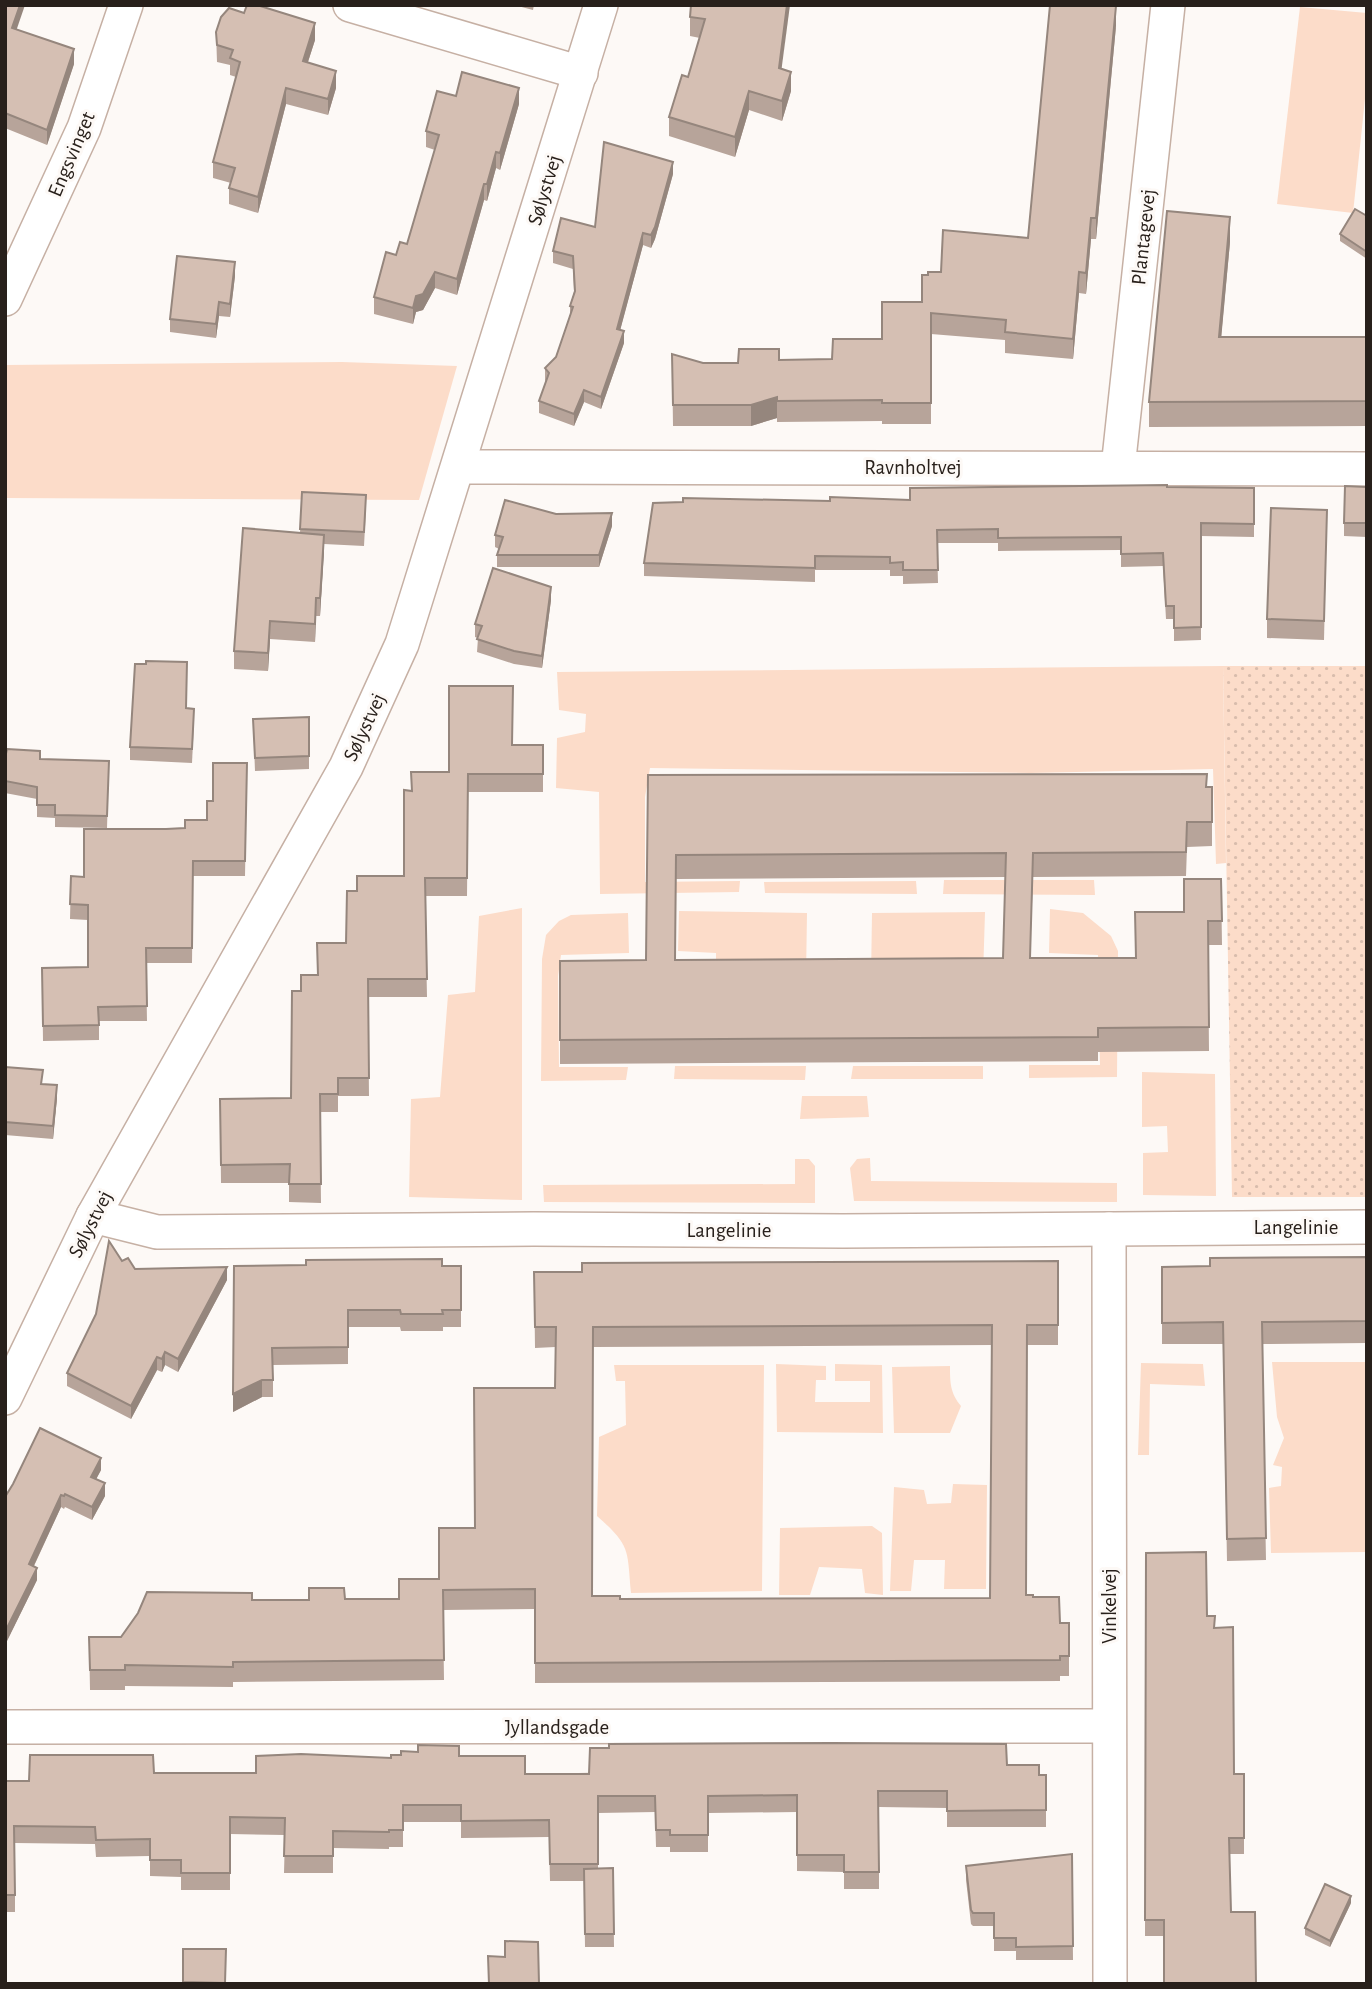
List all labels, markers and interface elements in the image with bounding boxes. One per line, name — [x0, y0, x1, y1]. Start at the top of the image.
street label: Engsvinget — [44, 108, 99, 200]
street label: Sølystvej — [524, 153, 565, 228]
street label: Plantagevej — [1128, 188, 1159, 286]
street label: Ravnholtvej — [864, 457, 962, 478]
street label: Sølystvej — [340, 690, 389, 764]
street label: Sølystvej — [65, 1187, 116, 1261]
street label: Langelinie — [1254, 1217, 1338, 1238]
street label: Langelinie — [687, 1220, 771, 1241]
street label: Vinkelvej — [1099, 1568, 1120, 1644]
street label: Jyllandsgade — [505, 1717, 609, 1738]

